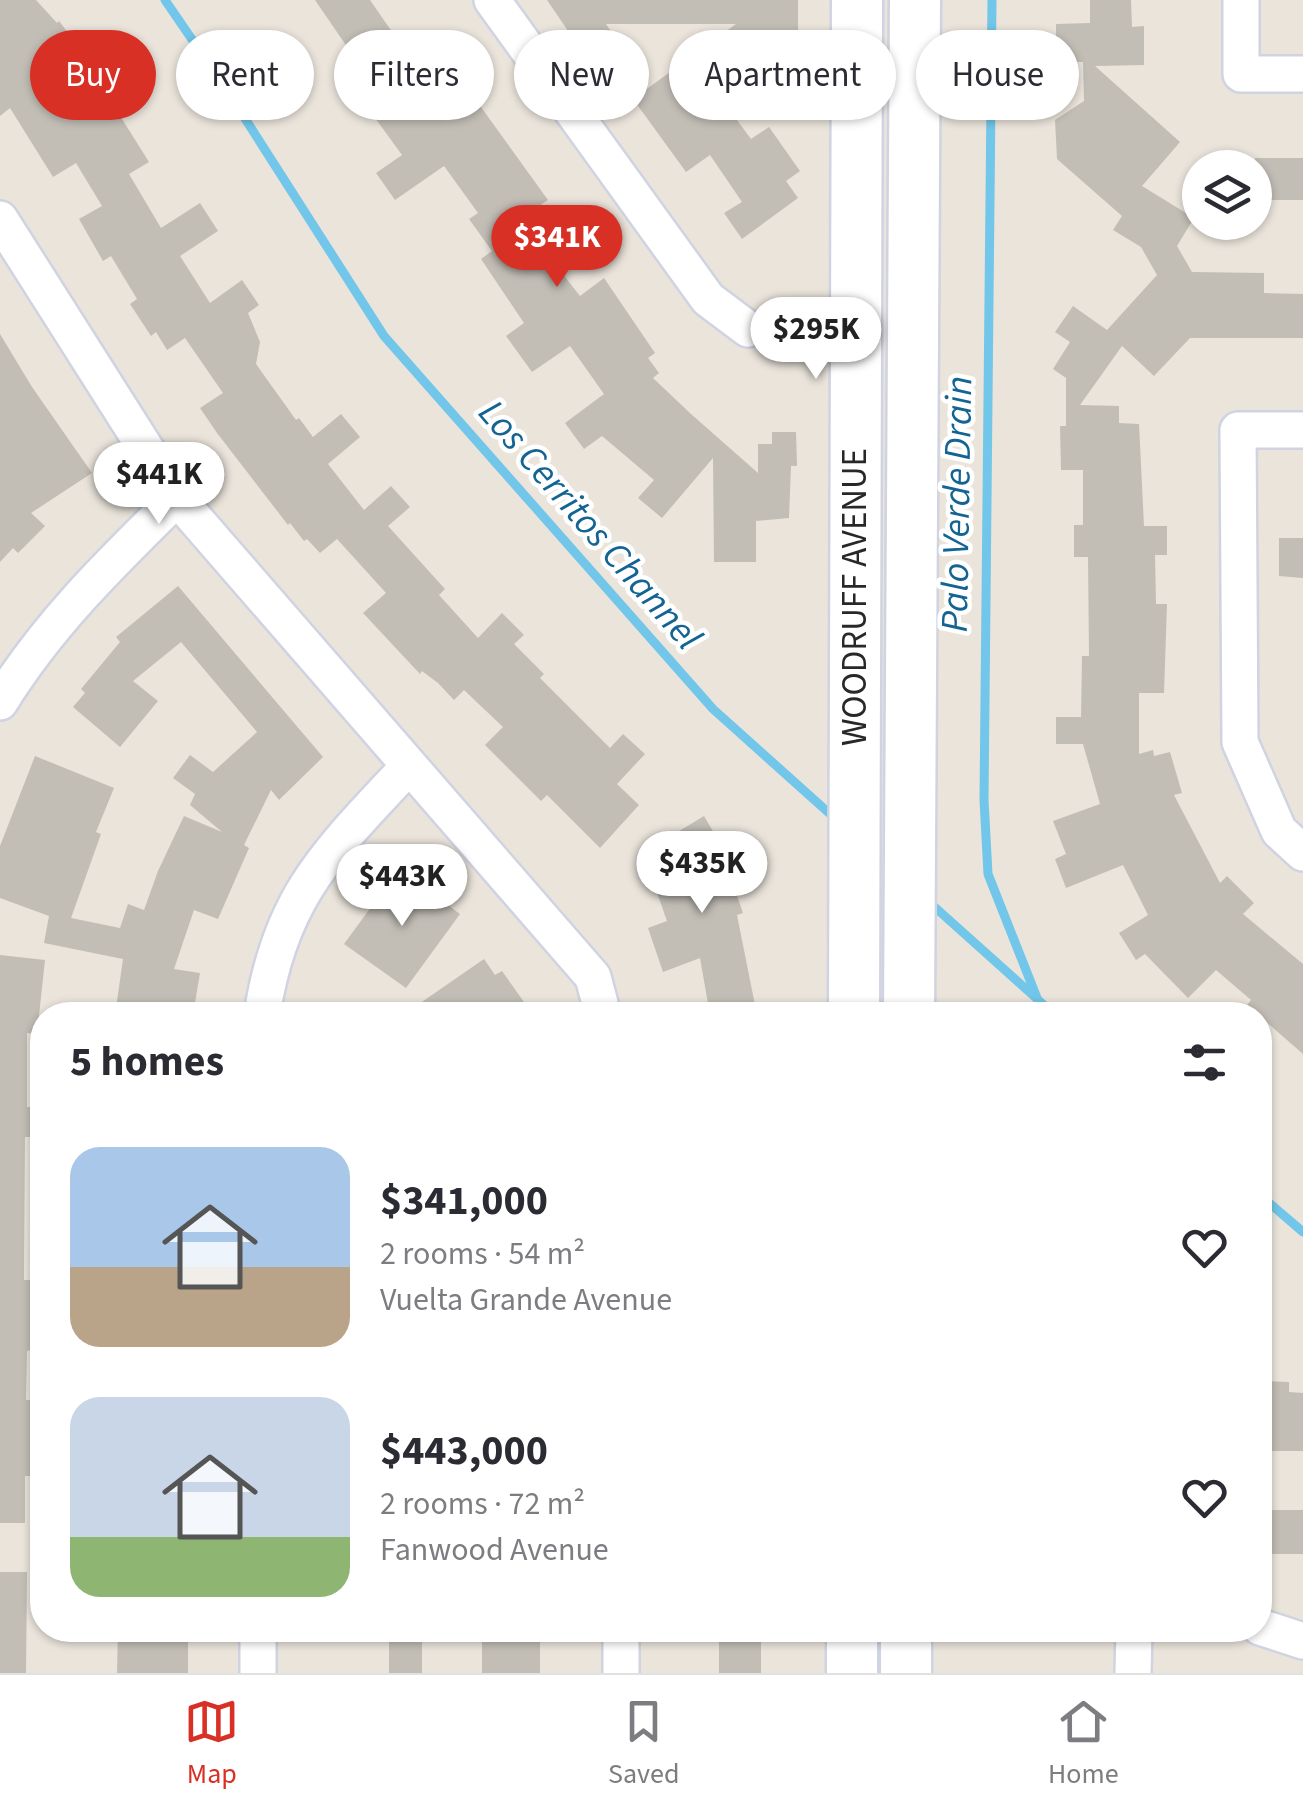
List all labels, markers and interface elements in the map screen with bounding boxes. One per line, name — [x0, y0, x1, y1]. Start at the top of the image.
chip: Buy — [30, 30, 156, 120]
chip: Rent — [176, 30, 314, 120]
chip: Filters — [334, 30, 494, 120]
chip: New — [514, 30, 649, 120]
chip: Apartment — [669, 30, 896, 120]
chip: House — [916, 30, 1079, 120]
map controls — [1182, 150, 1272, 240]
button: layers — [1182, 150, 1272, 240]
pin: $341K — [487, 205, 627, 290]
text: $341K — [513, 214, 601, 260]
pin: $295K — [746, 297, 886, 382]
text: $295K — [772, 306, 860, 352]
water label: Palo Verde Drain — [928, 375, 986, 633]
water label: Los Cerritos Channel — [466, 388, 715, 663]
pin: $441K — [89, 442, 229, 527]
street label: WOODRUFF AVENUE — [830, 448, 880, 746]
text: $441K — [115, 451, 203, 497]
pin: $435K — [632, 831, 772, 916]
text: $435K — [658, 840, 746, 886]
pin: $443K — [332, 844, 472, 929]
text: $443K — [358, 853, 446, 899]
text: 5 homes — [70, 1032, 224, 1092]
icon: filters — [1177, 1035, 1232, 1090]
text: $341,000 — [380, 1171, 548, 1231]
icon: home — [150, 1187, 270, 1307]
icon: heart — [1177, 1220, 1232, 1275]
text: 2 rooms · 54 m² — [380, 1231, 585, 1277]
text: Vuelta Grande Avenue — [380, 1277, 672, 1323]
text: $443,000 — [380, 1421, 548, 1481]
icon: home — [150, 1437, 270, 1557]
icon: heart — [1177, 1470, 1232, 1525]
text: 2 rooms · 72 m² — [380, 1481, 585, 1527]
text: Fanwood Avenue — [380, 1527, 609, 1573]
tab: Map — [184, 1694, 239, 1794]
tab: Saved — [608, 1694, 679, 1794]
tab: Home — [1048, 1694, 1119, 1794]

